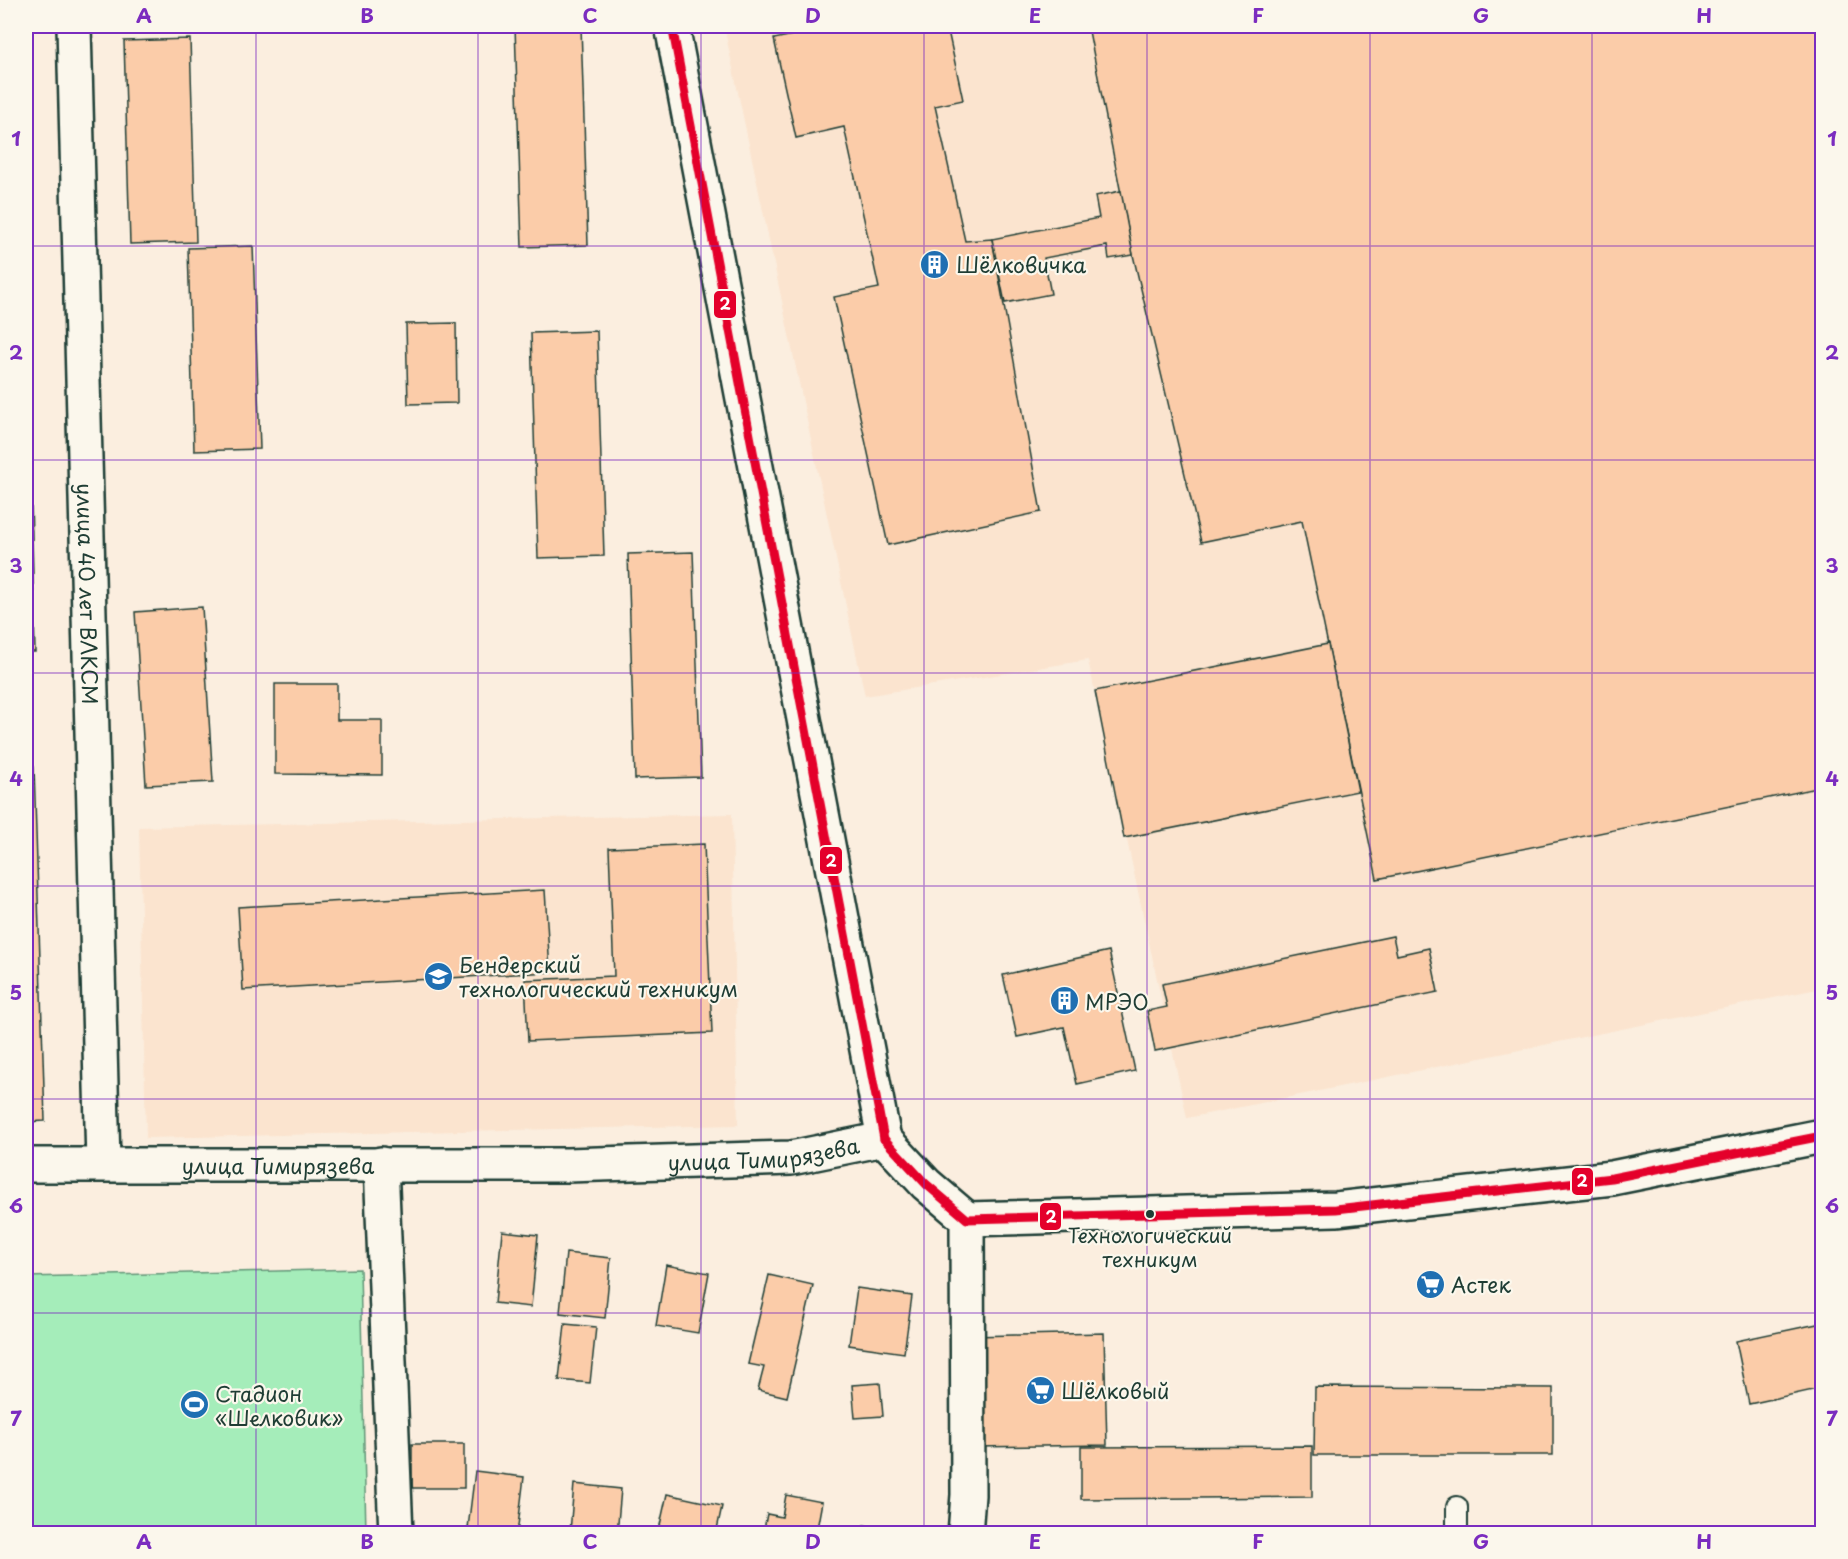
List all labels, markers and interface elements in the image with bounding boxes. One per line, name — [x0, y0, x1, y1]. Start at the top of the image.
text: A — [136, 0, 152, 30]
text: B — [360, 0, 374, 30]
text: C — [582, 0, 598, 30]
text: D — [805, 0, 821, 30]
text: E — [1029, 0, 1041, 30]
text: F — [1252, 0, 1264, 30]
text: G — [1473, 0, 1489, 30]
text: H — [1696, 0, 1712, 30]
text: 1 — [11, 123, 21, 153]
text: 1 — [1827, 123, 1837, 153]
building icon: Шёлковичка — [919, 248, 951, 280]
place label: Шёлковичка — [956, 248, 1087, 280]
line badge: 2 — [713, 290, 737, 319]
text: 2 — [719, 291, 731, 315]
text: 2 — [9, 337, 23, 367]
text: 2 — [1825, 337, 1839, 367]
street label: улица 40 лет ВЛКСМ — [70, 483, 107, 705]
text: 3 — [9, 550, 23, 580]
text: 3 — [1825, 550, 1839, 580]
text: 4 — [9, 763, 23, 793]
text: 4 — [1825, 763, 1839, 793]
line badge: 2 — [819, 846, 843, 875]
text: 2 — [825, 848, 837, 872]
place label: Бендерский технологический техникум — [459, 948, 738, 1004]
school or university icon: Бендерский технологический техникум — [422, 960, 454, 992]
text: 5 — [10, 977, 22, 1007]
text: 5 — [1826, 977, 1838, 1007]
building icon: МРЭО — [1048, 985, 1080, 1017]
place label: МРЭО — [1085, 985, 1149, 1017]
street label: улица Тимирязева — [667, 1128, 862, 1178]
street label: улица Тимирязева — [182, 1149, 374, 1181]
line badge: 2 — [1571, 1167, 1594, 1196]
text: 2 — [1576, 1168, 1588, 1192]
text: 6 — [9, 1190, 23, 1220]
text: 6 — [1825, 1190, 1839, 1220]
line badge: 2 — [1039, 1202, 1062, 1231]
text: 2 — [1045, 1204, 1057, 1228]
marker: Технологический техникум — [1144, 1208, 1156, 1220]
place label: Технологический техникум — [1068, 1220, 1232, 1274]
supermarket icon: Астек — [1414, 1268, 1446, 1300]
place label: Астек — [1451, 1268, 1511, 1300]
supermarket icon: Шёлковый — [1024, 1374, 1056, 1406]
place label: Шёлковый — [1061, 1374, 1169, 1406]
place label: Стадион «Шелковик» — [215, 1377, 343, 1433]
sports icon: Стадион «Шелковик» — [178, 1389, 210, 1421]
text: 7 — [10, 1403, 22, 1433]
text: 7 — [1826, 1403, 1838, 1433]
text: A — [136, 1526, 152, 1556]
text: B — [360, 1526, 374, 1556]
text: C — [582, 1526, 598, 1556]
text: D — [805, 1526, 821, 1556]
text: E — [1029, 1526, 1041, 1556]
text: F — [1252, 1526, 1264, 1556]
text: G — [1473, 1526, 1489, 1556]
text: H — [1696, 1526, 1712, 1556]

